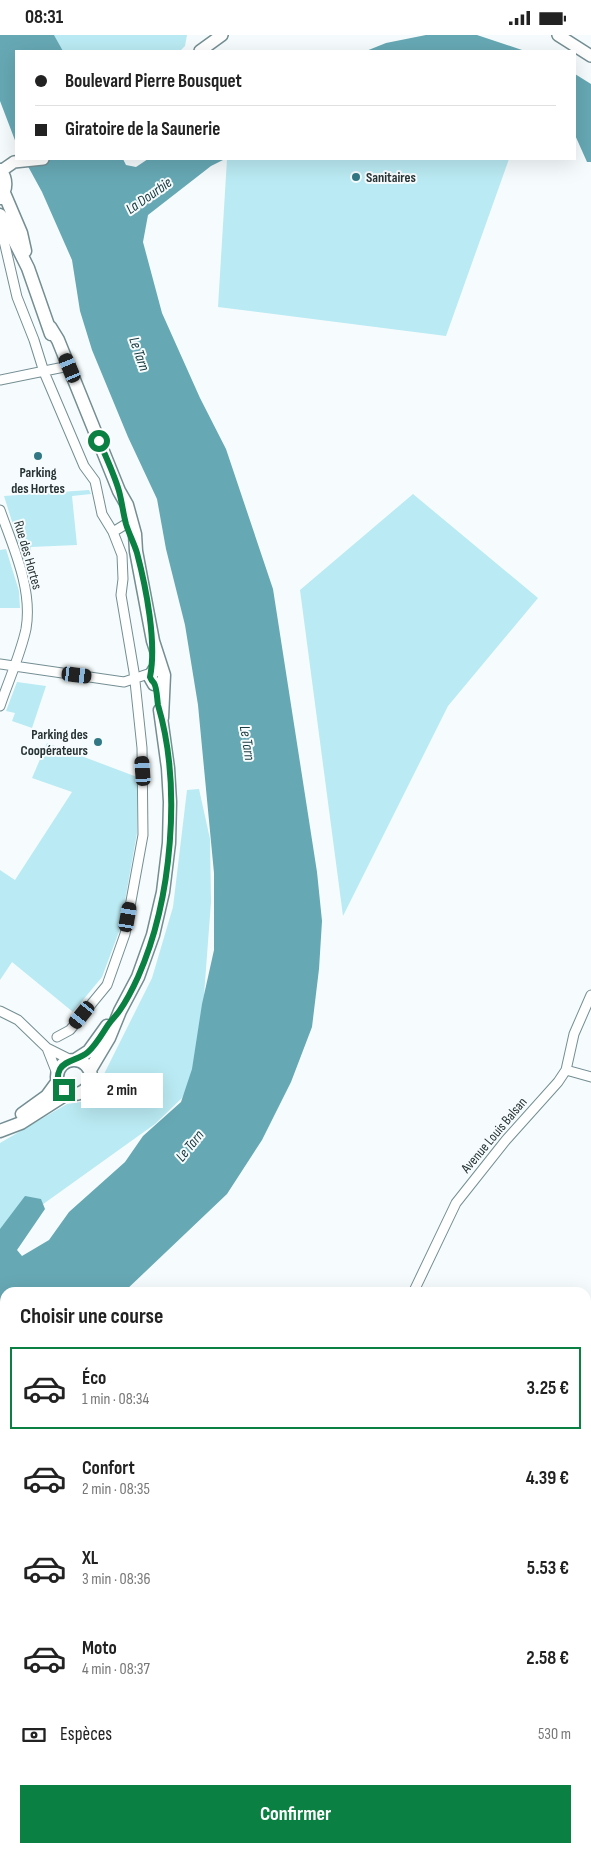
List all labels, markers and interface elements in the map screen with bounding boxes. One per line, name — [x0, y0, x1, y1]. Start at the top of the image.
text: 08:31 — [25, 6, 63, 29]
text: Boulevard Pierre Bousquet — [65, 70, 242, 93]
text: Giratoire de la Saunerie — [65, 118, 220, 141]
place label: Sanitaires — [366, 169, 416, 186]
marker: Sanitaires — [350, 171, 362, 183]
water label: La Dourbie — [122, 173, 176, 219]
water label: Le Tarn — [124, 334, 154, 374]
car — [57, 351, 82, 385]
route start — [88, 430, 110, 452]
marker: Parking des Hortes — [32, 450, 44, 462]
place label: Parking des Hortes — [11, 464, 65, 497]
street label: Rue des Hortes — [10, 519, 46, 591]
car — [61, 666, 92, 684]
water label: Le Tarn — [235, 724, 259, 762]
place label: Parking des Coopérateurs — [21, 726, 88, 759]
marker: Parking des Coopérateurs — [92, 736, 104, 748]
car — [134, 756, 151, 786]
car — [118, 901, 137, 933]
car — [66, 999, 97, 1031]
callout: 2 min — [82, 1073, 164, 1107]
route end — [53, 1079, 75, 1101]
text: 2 min — [107, 1081, 137, 1100]
street label: Avenue Louis Balsan — [457, 1094, 531, 1177]
water label: Le Tarn — [172, 1126, 208, 1166]
text: Choisir une course — [20, 1303, 163, 1330]
icon: car — [22, 1366, 67, 1411]
text: Éco — [82, 1367, 106, 1390]
text: 3.25 € — [526, 1377, 569, 1400]
text: 1 min · 08:34 — [82, 1390, 149, 1409]
icon: car — [22, 1456, 67, 1501]
text: Confort — [82, 1457, 135, 1480]
text: 4.39 € — [526, 1467, 569, 1490]
text: 2 min · 08:35 — [82, 1480, 150, 1499]
icon: car — [22, 1546, 67, 1591]
text: XL — [82, 1547, 98, 1570]
text: 5.53 € — [527, 1557, 569, 1580]
text: 3 min · 08:36 — [82, 1570, 150, 1589]
icon: car — [22, 1636, 67, 1681]
text: Moto — [82, 1637, 117, 1660]
text: 2.58 € — [526, 1647, 569, 1670]
text: 4 min · 08:37 — [82, 1660, 150, 1679]
icon: cash — [20, 1721, 48, 1749]
text: Espèces — [60, 1723, 112, 1746]
text: 530 m — [538, 1725, 571, 1744]
button: Confirmer — [20, 1785, 571, 1843]

